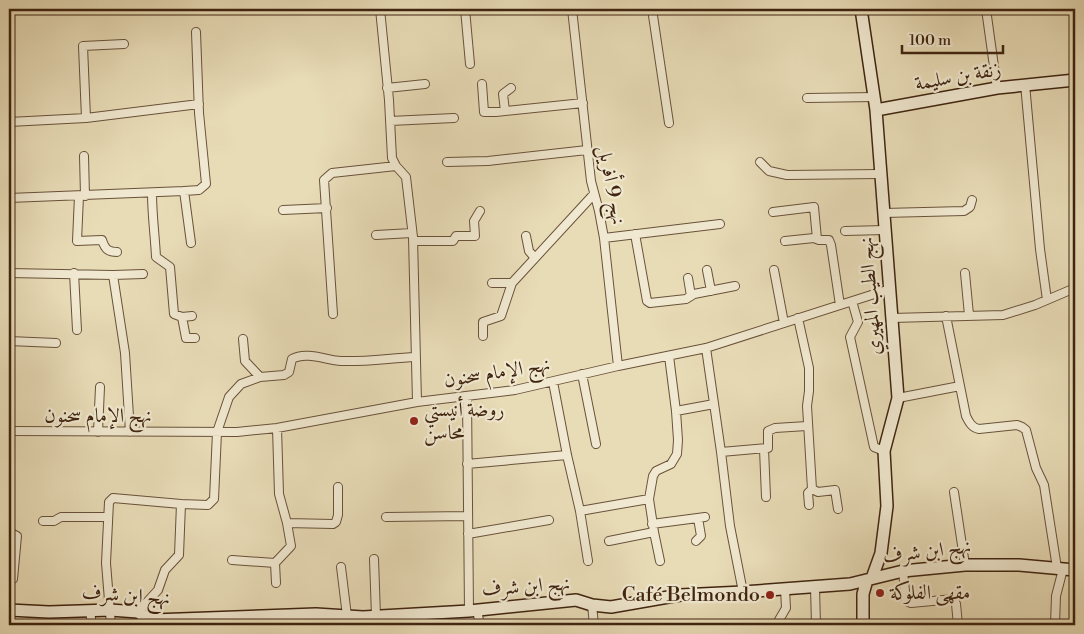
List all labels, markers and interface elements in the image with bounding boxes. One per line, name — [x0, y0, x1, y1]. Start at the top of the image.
scale bar — [902, 22, 1003, 54]
text: 100 m — [909, 31, 951, 50]
street label: زنقة بن سليمة — [913, 57, 1003, 97]
street label: نهج 9 أفريل — [588, 143, 633, 227]
street label: نهج الطيب المهيري — [854, 236, 892, 356]
street label: نهج الإمام سحنون — [442, 352, 553, 398]
place label: روضة أنيستي محاسن — [424, 395, 505, 446]
street label: نهج الإمام سحنون — [44, 404, 152, 433]
marker: روضة أنيستي محاسن — [408, 415, 420, 427]
street label: نهج ابن شرف — [882, 534, 973, 574]
street label: نهج ابن شرف — [481, 571, 571, 607]
street label: نهج ابن شرف — [81, 580, 171, 616]
place label: مقهى الفلوكة — [889, 580, 970, 606]
place label: Café Belmondo — [622, 583, 760, 608]
marker: مقهى الفلوكة — [874, 587, 886, 599]
marker: Café Belmondo — [764, 589, 776, 601]

